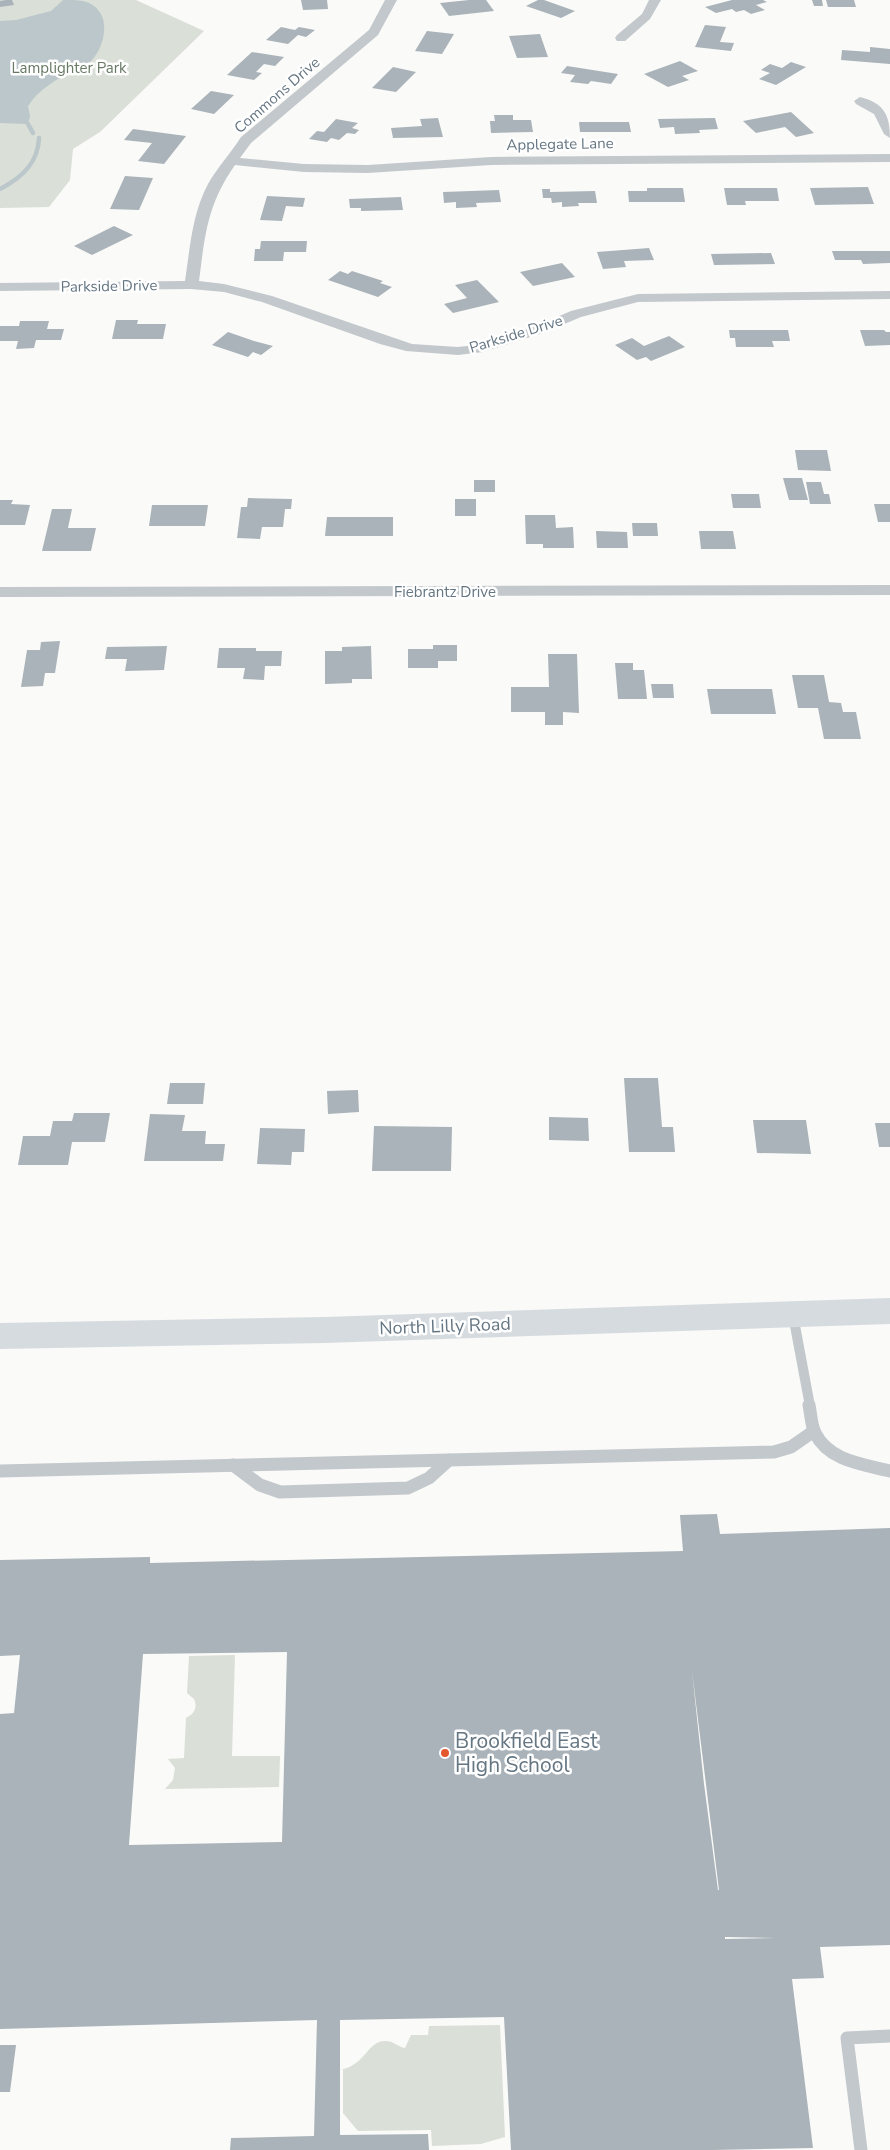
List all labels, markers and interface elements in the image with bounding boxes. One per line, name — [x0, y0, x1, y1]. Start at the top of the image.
street label: Commons Drive — [230, 52, 324, 138]
park label: Lamplighter Park — [11, 58, 127, 78]
street label: Applegate Lane — [506, 133, 614, 155]
street label: Parkside Drive — [60, 275, 158, 297]
street label: Parkside Drive — [467, 310, 565, 358]
street label: Fiebrantz Drive — [394, 582, 496, 602]
street label: North Lilly Road — [379, 1312, 511, 1340]
place label: Brookfield East High School — [455, 1727, 598, 1779]
marker: Brookfield East High School — [439, 1747, 451, 1759]

